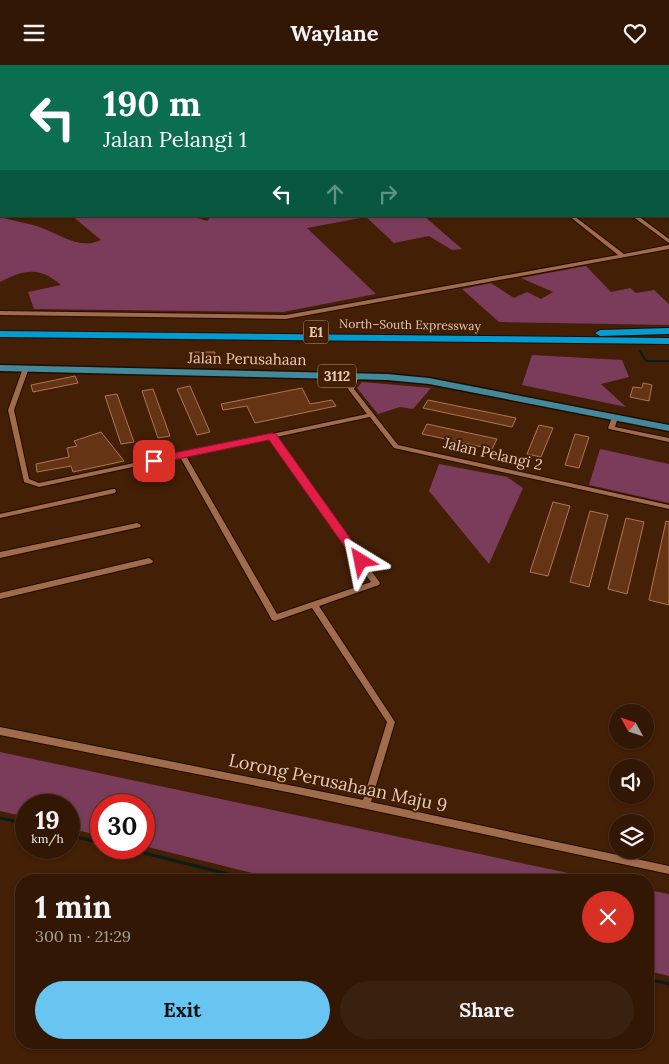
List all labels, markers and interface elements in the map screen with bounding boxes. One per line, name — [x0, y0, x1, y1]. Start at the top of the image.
icon: menu — [20, 19, 48, 47]
text: Waylane — [290, 19, 379, 47]
icon: heart — [621, 19, 649, 47]
text: 190 m — [103, 81, 201, 126]
icon: left — [20, 85, 85, 150]
text: Jalan Pelangi 1 — [103, 125, 247, 153]
icon: left — [268, 180, 296, 208]
icon: ahead — [321, 180, 349, 208]
icon: right — [374, 180, 402, 208]
street label: North–South Expressway — [339, 316, 482, 333]
road number: E1 — [304, 321, 328, 343]
street label: Jalan Perusahaan — [186, 348, 307, 369]
road number: 3112 — [318, 365, 356, 387]
street label: Jalan Pelangi 2 — [441, 433, 544, 474]
pin — [133, 440, 175, 482]
icon: arrive — [140, 447, 168, 475]
position arrow — [334, 534, 386, 586]
north arrow — [609, 704, 654, 749]
map controls — [609, 704, 654, 859]
street label: Lorong Perusahaan Maju 9 — [227, 748, 449, 817]
button: sound — [609, 759, 654, 804]
speed limit sign: 30 — [90, 794, 155, 859]
text: 19 — [35, 804, 60, 836]
button: layers — [609, 814, 654, 859]
text: km/h — [31, 831, 64, 846]
text: 1 min — [35, 888, 112, 926]
button: close — [582, 891, 634, 943]
text: 300 m · 21:29 — [35, 926, 131, 946]
button: Exit — [35, 981, 330, 1039]
button: Share — [340, 981, 634, 1039]

